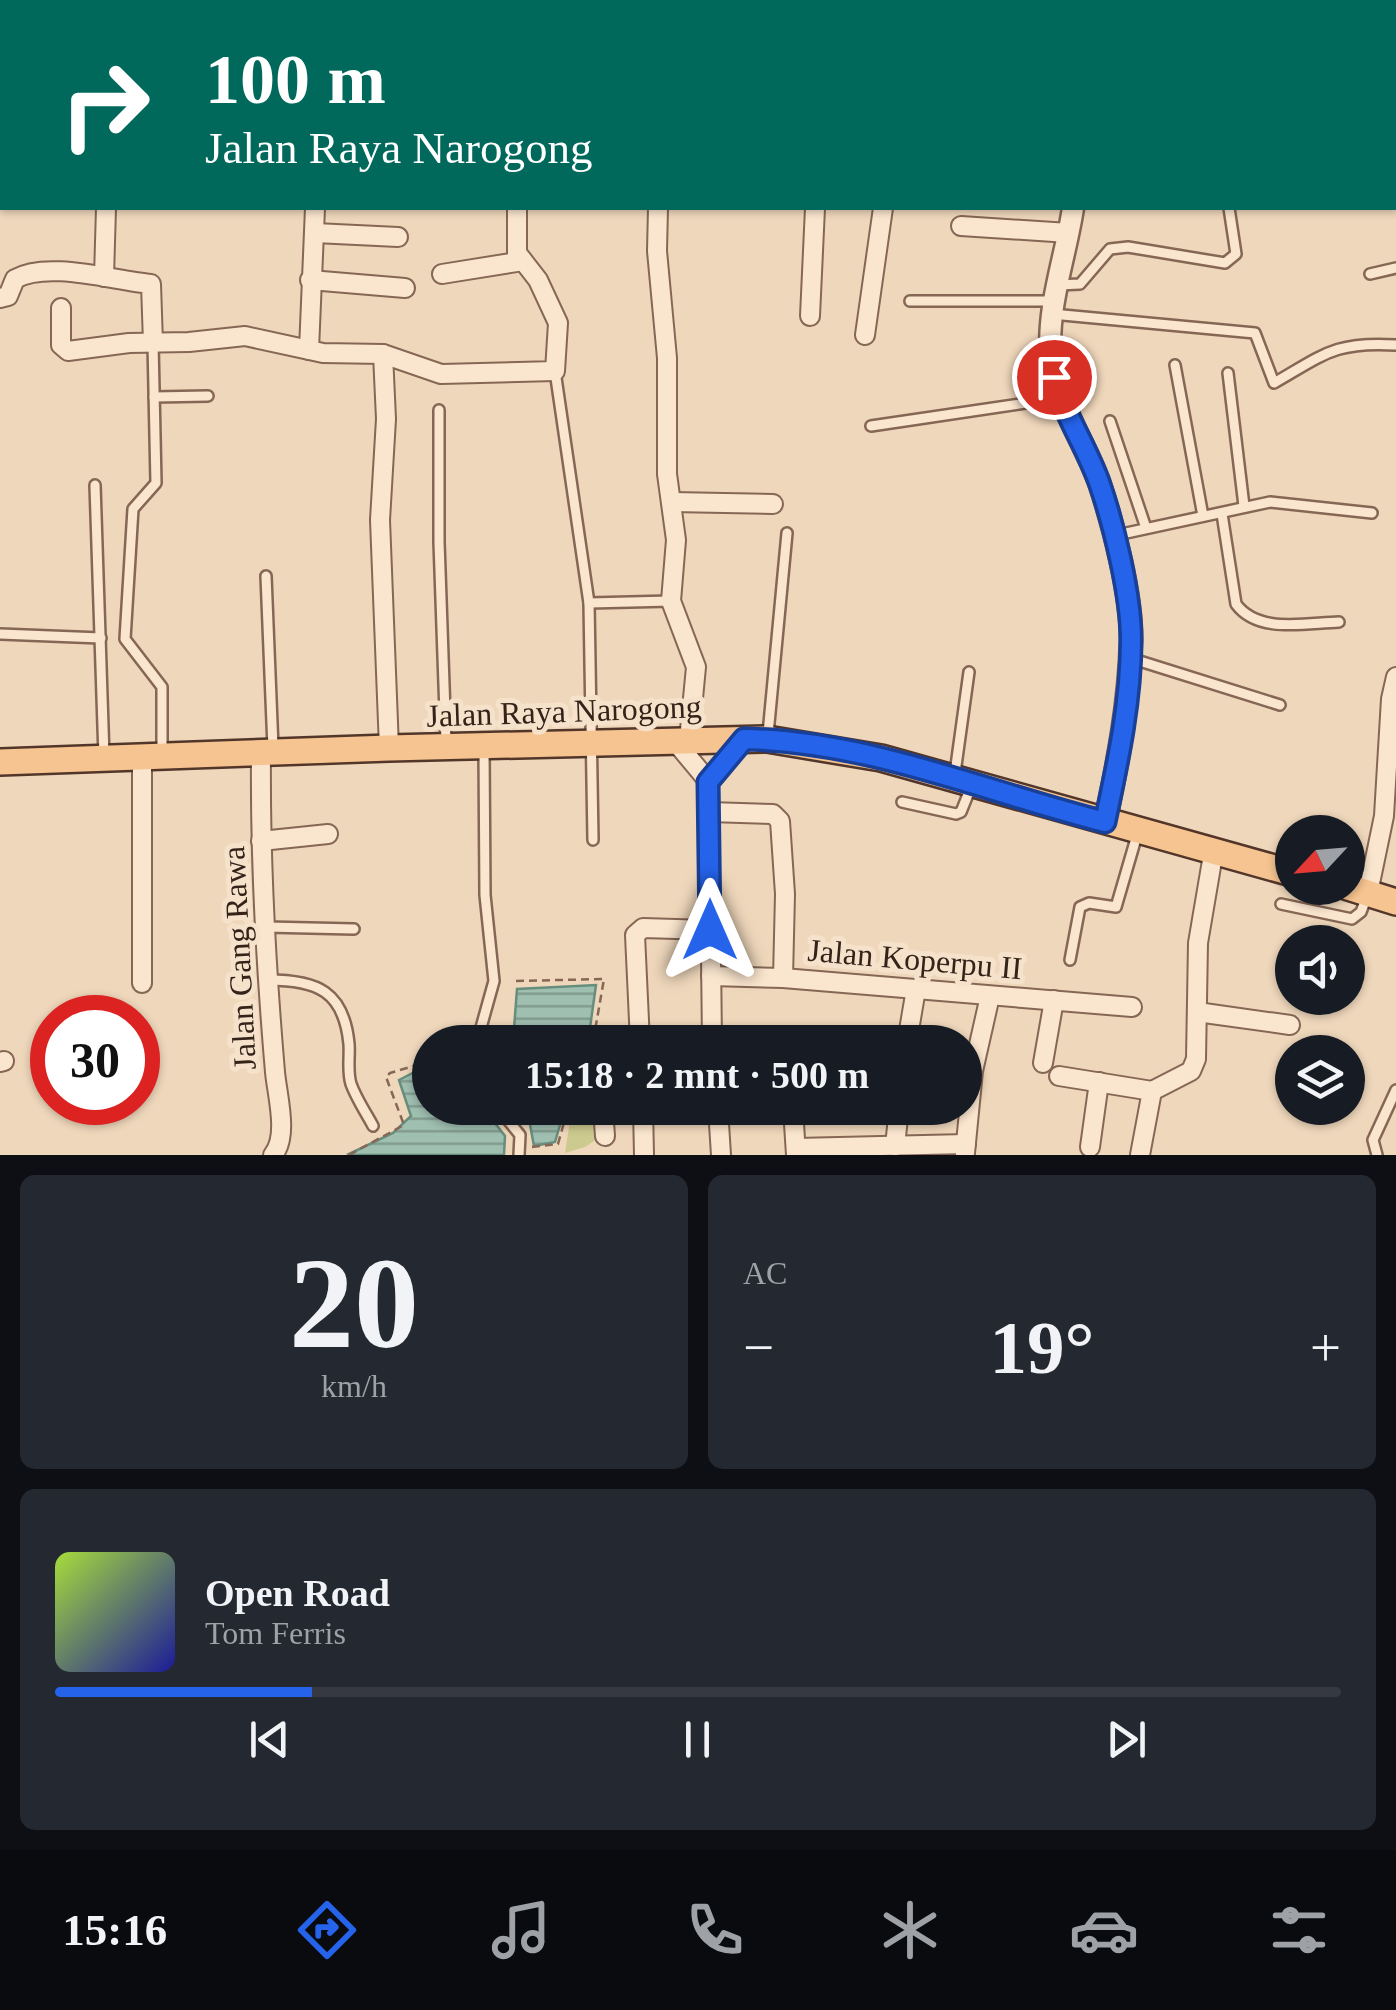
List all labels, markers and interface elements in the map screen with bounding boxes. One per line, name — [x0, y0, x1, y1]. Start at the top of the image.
icon: right — [40, 40, 170, 170]
text: 100 m — [205, 41, 386, 118]
text: Jalan Raya Narogong — [205, 123, 592, 173]
pin — [1012, 335, 1097, 420]
icon: arrive — [1027, 350, 1082, 405]
street label: Jalan Raya Narogong — [426, 688, 702, 734]
north arrow — [1275, 815, 1365, 905]
map controls — [1275, 815, 1365, 1125]
street label: Jalan Gang Rawa — [215, 845, 263, 1071]
position arrow — [658, 878, 762, 982]
button: sound — [1275, 925, 1365, 1015]
street label: Jalan Koperpu II — [806, 932, 1024, 986]
speed limit sign: 30 — [30, 995, 160, 1125]
button: layers — [1275, 1035, 1365, 1125]
text: 15:18 · 2 mnt · 500 m — [525, 1054, 869, 1096]
text: 20 — [289, 1231, 419, 1375]
text: AC — [743, 1255, 787, 1291]
text: 19° — [990, 1306, 1095, 1389]
text: − — [743, 1317, 774, 1378]
text: + — [1310, 1317, 1341, 1378]
text: km/h — [321, 1368, 387, 1404]
text: Open Road — [205, 1572, 390, 1614]
text: Tom Ferris — [205, 1615, 346, 1651]
icon: previous — [242, 1712, 297, 1767]
icon: pause — [670, 1712, 725, 1767]
icon: next — [1099, 1712, 1154, 1767]
icon: directions — [292, 1895, 362, 1965]
icon: music — [486, 1895, 556, 1965]
icon: phone — [680, 1895, 750, 1965]
icon: climate — [875, 1895, 945, 1965]
icon: car — [1069, 1895, 1139, 1965]
icon: filters — [1264, 1895, 1334, 1965]
text: 15:16 — [62, 1905, 167, 1955]

